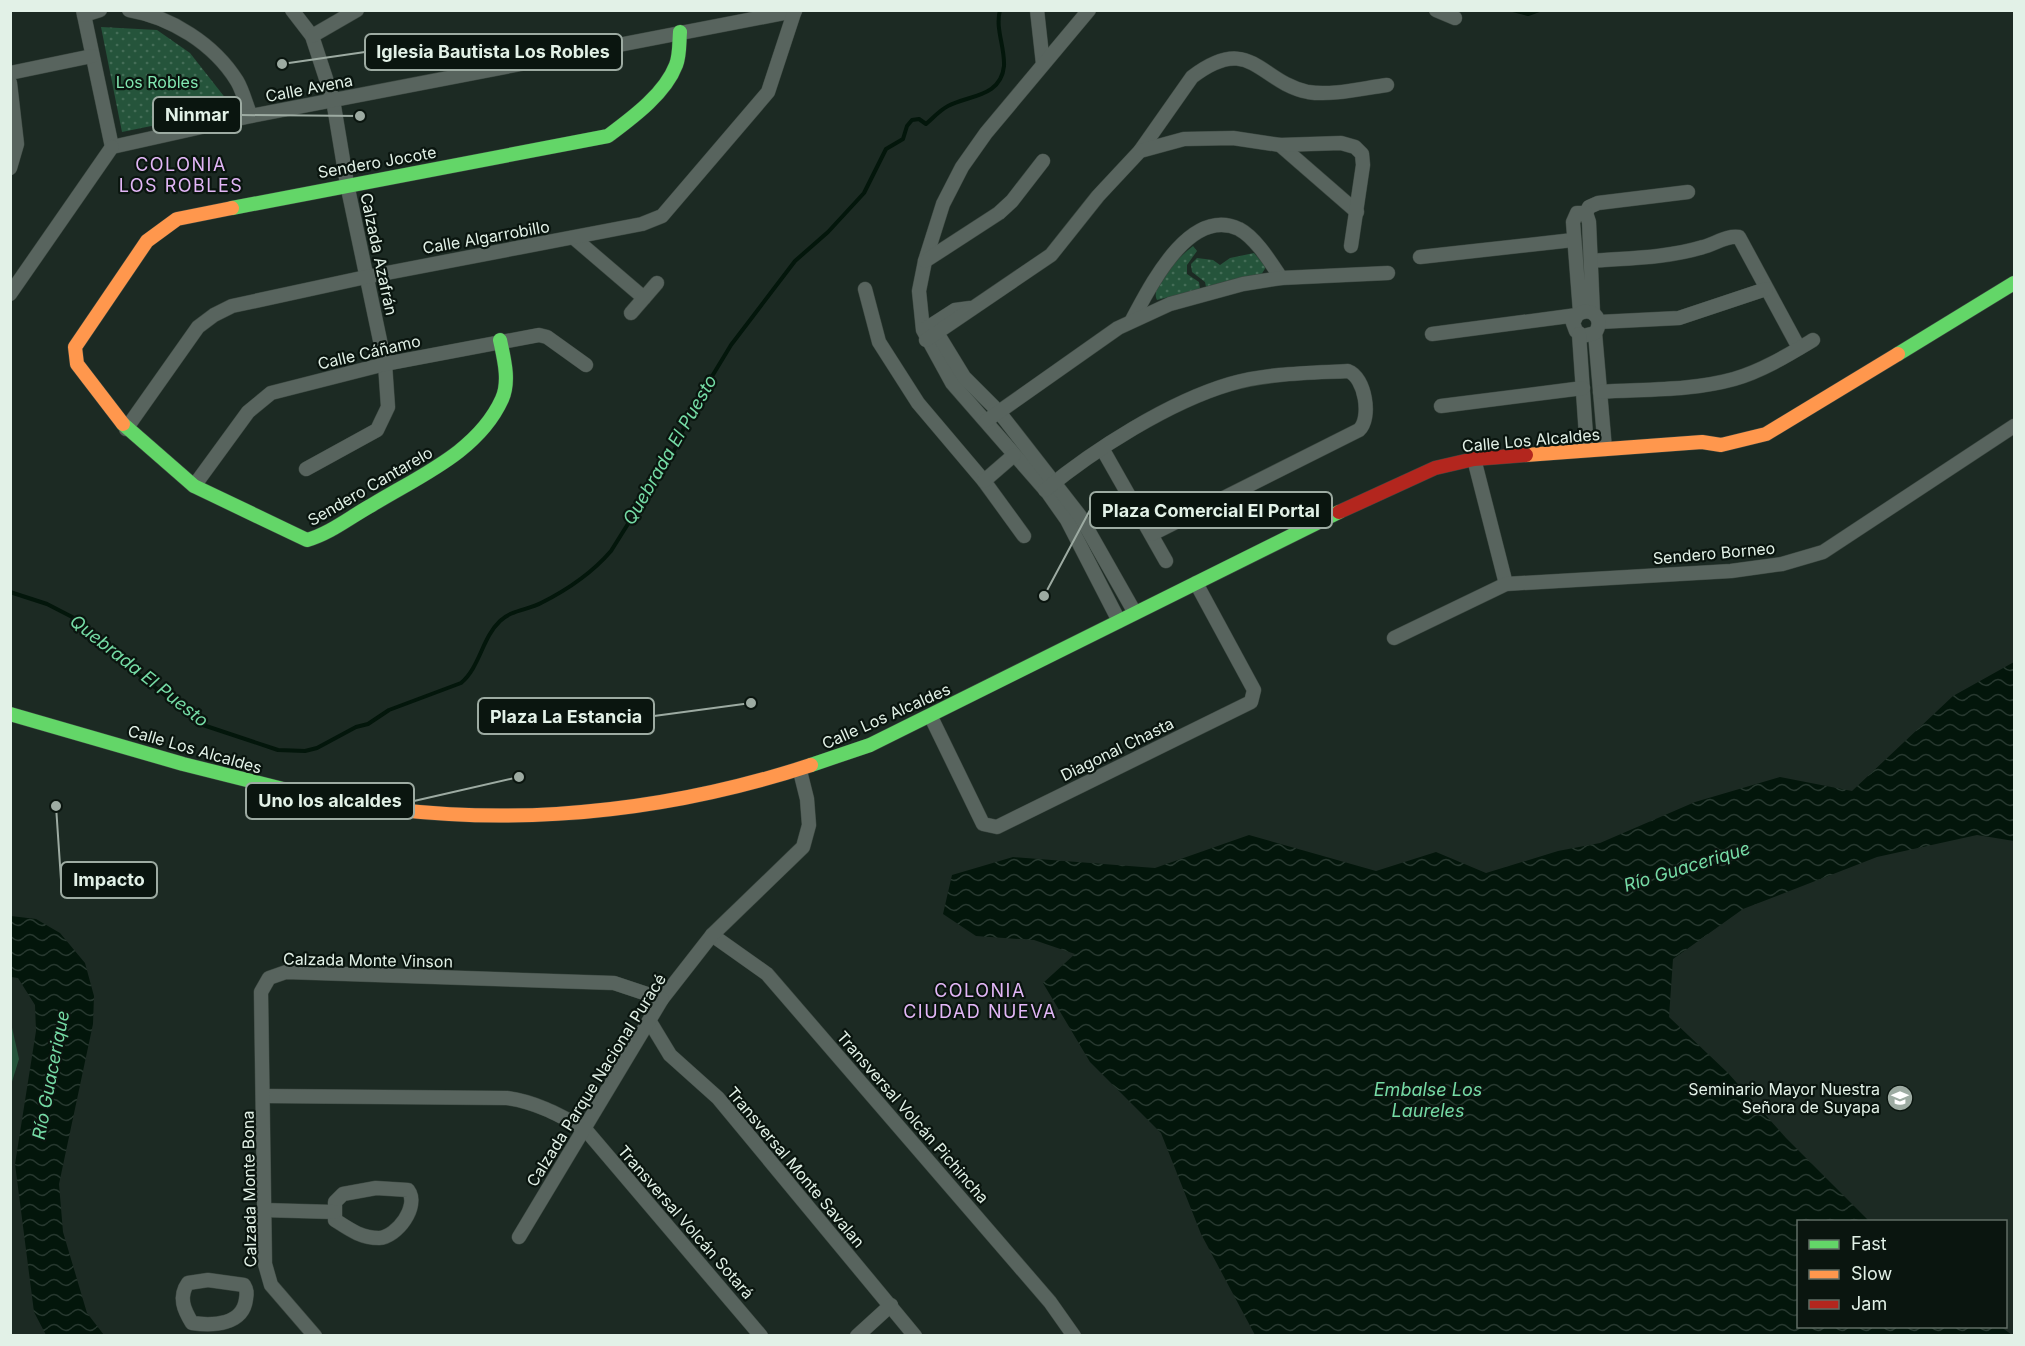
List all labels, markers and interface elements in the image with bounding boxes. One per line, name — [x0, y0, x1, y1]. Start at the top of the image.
callout: Iglesia Bautista Los Robles — [365, 34, 622, 70]
text: Iglesia Bautista Los Robles — [376, 41, 610, 62]
street label: Calle Avena — [264, 70, 354, 106]
park label: Los Robles — [116, 72, 198, 92]
callout: Ninmar — [153, 97, 241, 133]
text: Ninmar — [165, 104, 229, 125]
street label: Sendero Jocote — [316, 142, 438, 182]
district label: COLONIA LOS ROBLES — [119, 154, 243, 196]
street label: Calzada Azafrán — [356, 191, 402, 317]
street label: Calle Algarrobillo — [421, 216, 551, 258]
street label: Calle Cáñamo — [316, 330, 422, 374]
water label: Quebrada El Puesto — [618, 371, 721, 528]
street label: Calle Los Alcaldes — [1461, 424, 1601, 456]
street label: Sendero Cantarelo — [304, 442, 436, 530]
callout: Plaza Comercial El Portal — [1090, 492, 1332, 528]
text: Plaza Comercial El Portal — [1102, 500, 1320, 521]
street label: Sendero Borneo — [1652, 538, 1776, 568]
water label: Quebrada El Puesto — [66, 610, 212, 731]
street label: Calle Los Alcaldes — [819, 679, 953, 753]
callout: Plaza La Estancia — [478, 698, 654, 734]
text: Plaza La Estancia — [490, 706, 642, 727]
street label: Diagonal Chasta — [1057, 713, 1177, 785]
street label: Calle Los Alcaldes — [126, 720, 264, 778]
callout: Uno los alcaldes — [246, 783, 414, 819]
text: Uno los alcaldes — [258, 790, 402, 811]
water label: Río Guacerique — [1621, 837, 1753, 896]
callout: Impacto — [61, 862, 157, 898]
text: Impacto — [73, 869, 145, 890]
street label: Calzada Monte Vinson — [283, 949, 453, 971]
street label: Calzada Parque Nacional Puracé — [522, 970, 670, 1190]
district label: COLONIA CIUDAD NUEVA — [903, 980, 1057, 1022]
water label: Río Guacerique — [28, 1009, 73, 1141]
street label: Transversal Volcán Pichincha — [833, 1027, 993, 1207]
water label: Embalse Los Laureles — [1374, 1079, 1482, 1121]
place label: Seminario Mayor Nuestra Señora de Suyapa — [1688, 1079, 1880, 1117]
street label: Transversal Monte Savalan — [723, 1083, 869, 1251]
school or university icon: Seminario Mayor Nuestra Señora de Suyapa — [1885, 1083, 1915, 1113]
street label: Calzada Monte Bona — [238, 1111, 260, 1267]
street label: Transversal Volcán Sotará — [614, 1141, 758, 1303]
legend — [1797, 1220, 2007, 1328]
text: Fast — [1851, 1233, 1887, 1254]
text: Slow — [1851, 1263, 1892, 1284]
text: Jam — [1851, 1293, 1887, 1314]

